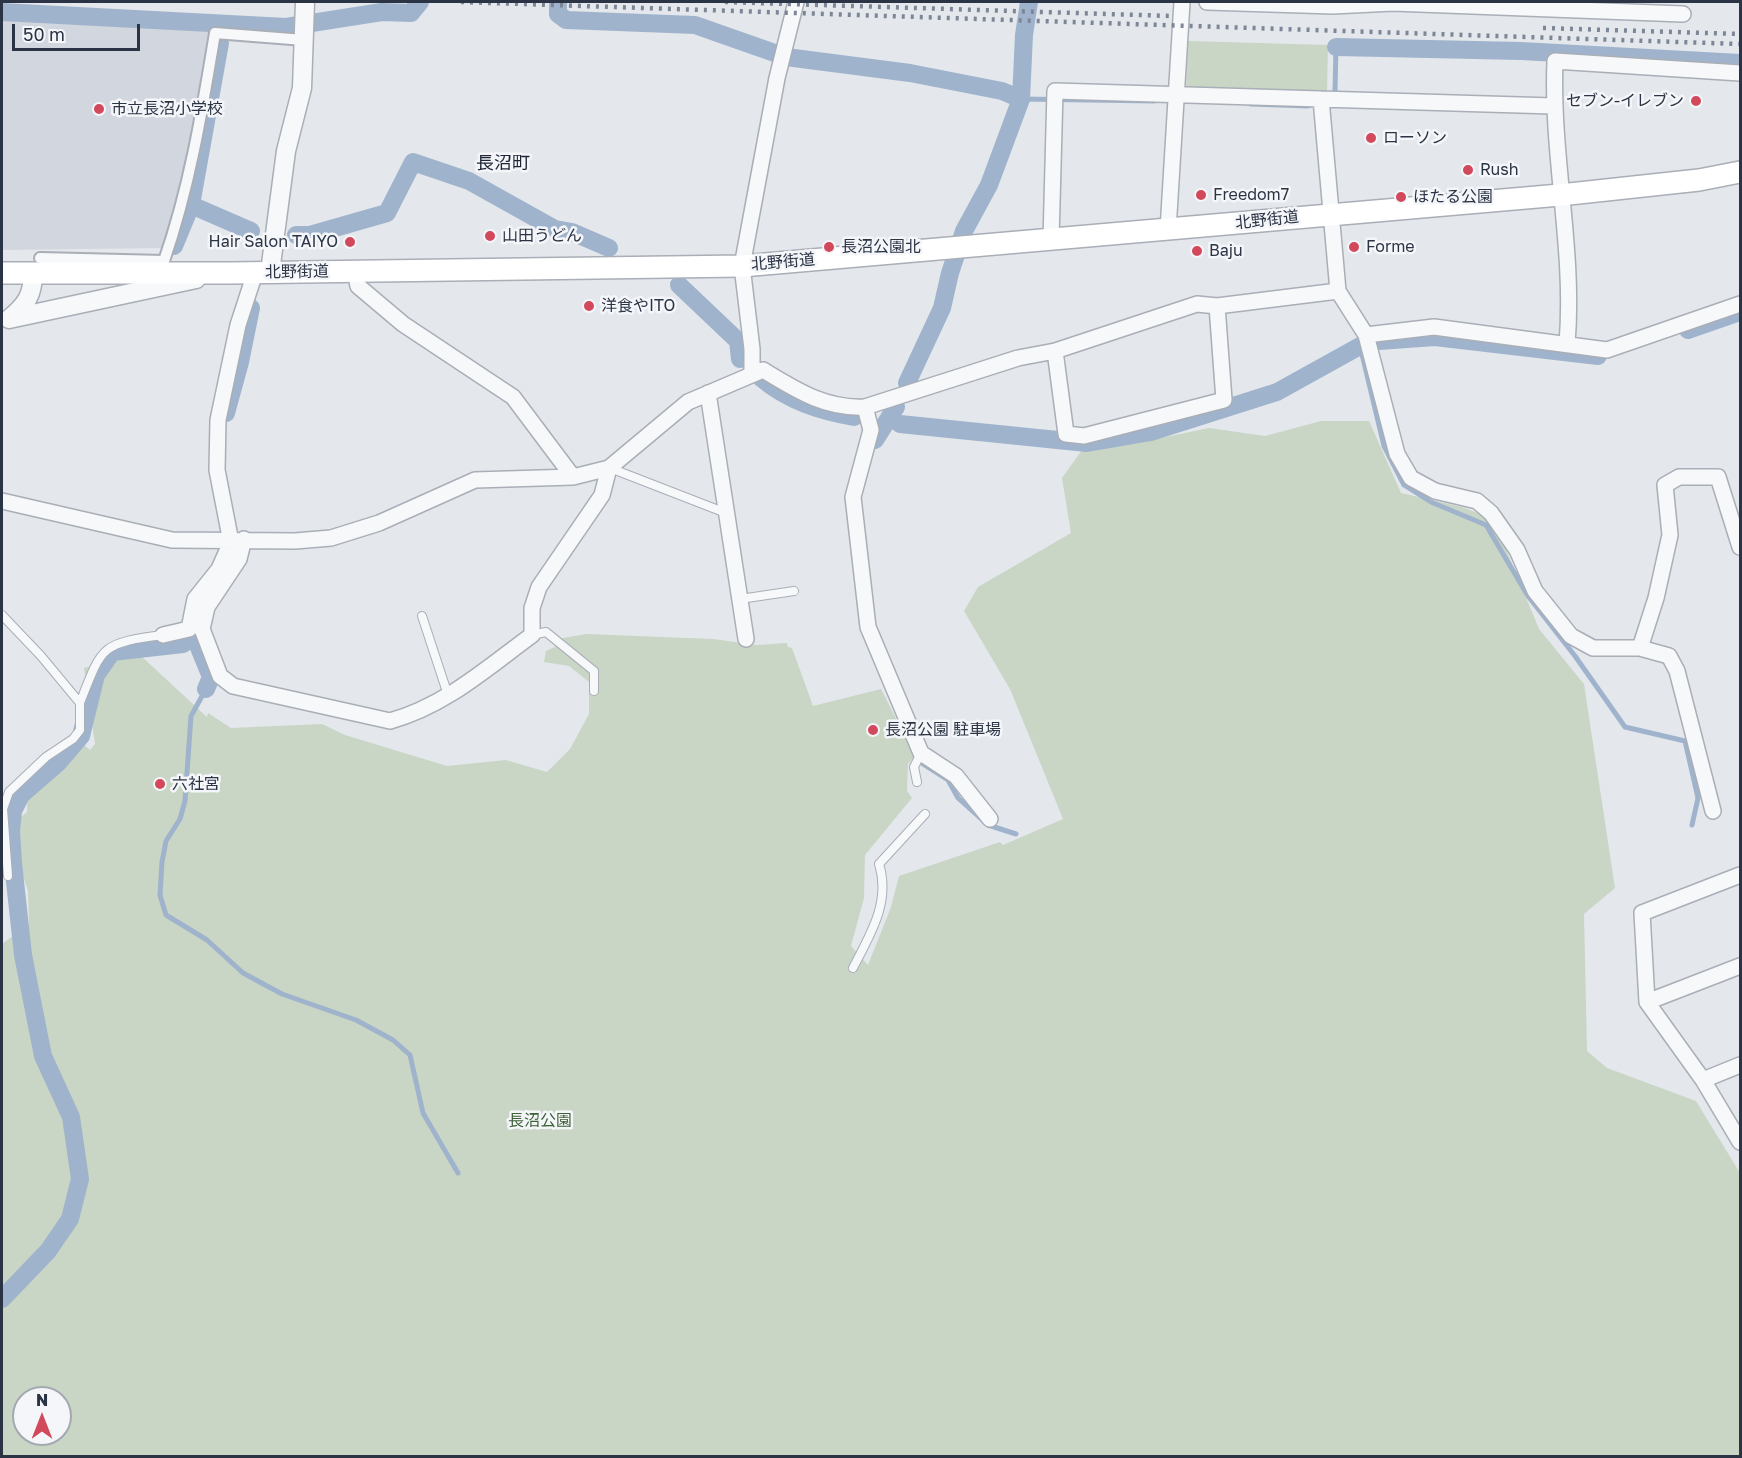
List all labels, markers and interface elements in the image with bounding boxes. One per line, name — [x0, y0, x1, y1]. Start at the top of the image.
scale bar — [15, 12, 142, 50]
text: 50 m — [23, 23, 65, 45]
place label: セブン-イレブン — [1566, 91, 1684, 111]
marker: セブン-イレブン — [1689, 94, 1703, 108]
place label: 市立長沼小学校 — [111, 99, 223, 119]
marker: 市立長沼小学校 — [92, 102, 106, 116]
place label: ローソン — [1383, 128, 1447, 148]
marker: ローソン — [1364, 131, 1378, 145]
district label: 長沼町 — [476, 152, 530, 174]
place label: Rush — [1480, 160, 1519, 180]
marker: Rush — [1461, 163, 1475, 177]
place label: Freedom7 — [1213, 185, 1289, 205]
place label: ほたる公園 — [1413, 187, 1493, 207]
marker: Freedom7 — [1194, 188, 1208, 202]
marker: ほたる公園 — [1394, 190, 1408, 204]
street label: 北野街道 — [1234, 207, 1300, 233]
place label: 山田うどん — [502, 226, 582, 246]
marker: 山田うどん — [483, 229, 497, 243]
place label: Hair Salon TAIYO — [209, 232, 338, 252]
marker: Hair Salon TAIYO — [343, 235, 357, 249]
place label: 長沼公園北 — [841, 237, 921, 257]
place label: Forme — [1366, 237, 1415, 257]
marker: 長沼公園北 — [822, 240, 836, 254]
marker: Forme — [1347, 240, 1361, 254]
place label: Baju — [1209, 241, 1243, 261]
marker: Baju — [1190, 244, 1204, 258]
street label: 北野街道 — [750, 250, 816, 274]
street label: 北野街道 — [265, 262, 329, 282]
place label: 洋食やITO — [601, 296, 675, 316]
marker: 洋食やITO — [582, 299, 596, 313]
place label: 長沼公園 駐車場 — [885, 720, 1001, 740]
marker: 長沼公園 駐車場 — [866, 723, 880, 737]
place label: 六社宮 — [172, 774, 220, 794]
marker: 六社宮 — [153, 777, 167, 791]
park label: 長沼公園 — [508, 1111, 572, 1131]
north arrow — [12, 1386, 72, 1446]
text: N — [36, 1390, 48, 1410]

